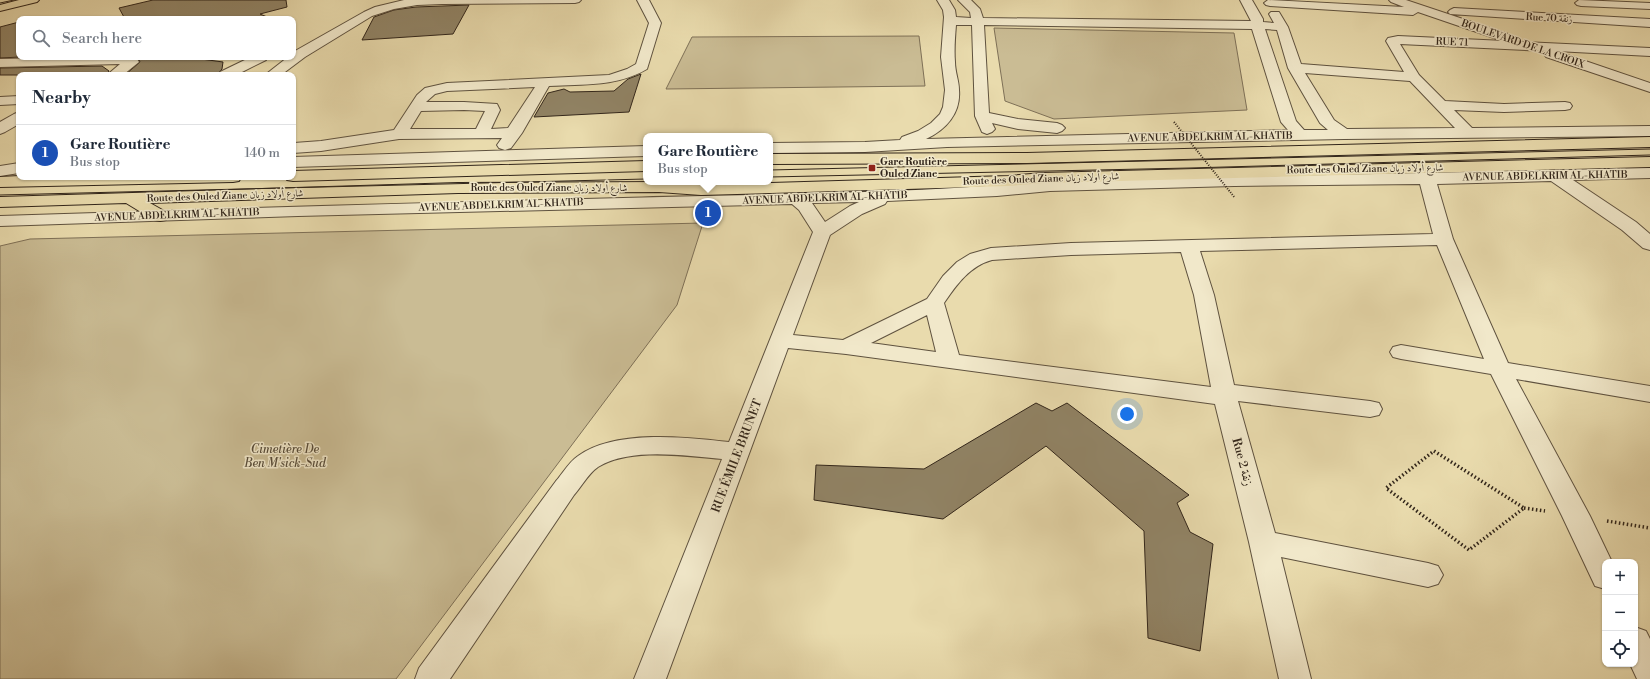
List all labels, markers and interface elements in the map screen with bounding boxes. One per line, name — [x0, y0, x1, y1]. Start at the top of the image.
street label: Rue 70 زنقة — [1525, 11, 1573, 25]
search box — [16, 16, 296, 60]
street label: BOULEVARD DE LA CROIX — [1459, 17, 1586, 71]
icon: search — [30, 27, 52, 49]
text: Search here — [62, 29, 142, 48]
street label: RUE 71 — [1435, 35, 1469, 49]
text: Nearby — [32, 87, 91, 109]
street label: AVENUE ABDELKRIM AL-KHATIB — [1126, 130, 1293, 144]
popup — [643, 133, 773, 185]
text: Gare Routière — [70, 135, 171, 154]
text: Gare Routière — [658, 142, 758, 161]
text: 1 — [42, 145, 48, 161]
text: 140 m — [244, 145, 280, 161]
text: Bus stop — [70, 154, 120, 170]
place label: Gare Routière Ouled Ziane — [880, 156, 948, 180]
street label: Route des Ouled Ziane شارع أولاد زيان — [1286, 160, 1444, 179]
text: Bus stop — [658, 161, 708, 177]
marker: Gare Routière Ouled Ziane — [867, 163, 877, 173]
street label: Route des Ouled Ziane شارع أولاد زيان — [962, 168, 1120, 191]
street label: AVENUE ABDELKRIM AL-KHATIB — [1461, 169, 1628, 183]
street label: Route des Ouled Ziane شارع أولاد زيان — [471, 180, 628, 197]
street label: Route des Ouled Ziane شارع أولاد زيان — [146, 185, 304, 208]
street label: AVENUE ABDELKRIM AL-KHATIB — [741, 189, 908, 207]
street label: AVENUE ABDELKRIM AL-KHATIB — [417, 196, 584, 214]
pin: 1 — [695, 198, 721, 228]
street label: AVENUE ABDELKRIM AL-KHATIB — [93, 206, 260, 224]
street label: RUE ÉMILE BRUNET — [707, 396, 766, 515]
your location — [1117, 404, 1137, 424]
street label: Rue 2 زنقة — [1228, 436, 1256, 488]
park label: Cimetière De Ben M'sick-Sud — [243, 442, 327, 471]
map controls — [1602, 559, 1638, 667]
button: + — [1602, 559, 1638, 595]
button: − — [1602, 595, 1638, 631]
button: locate — [1602, 631, 1638, 667]

